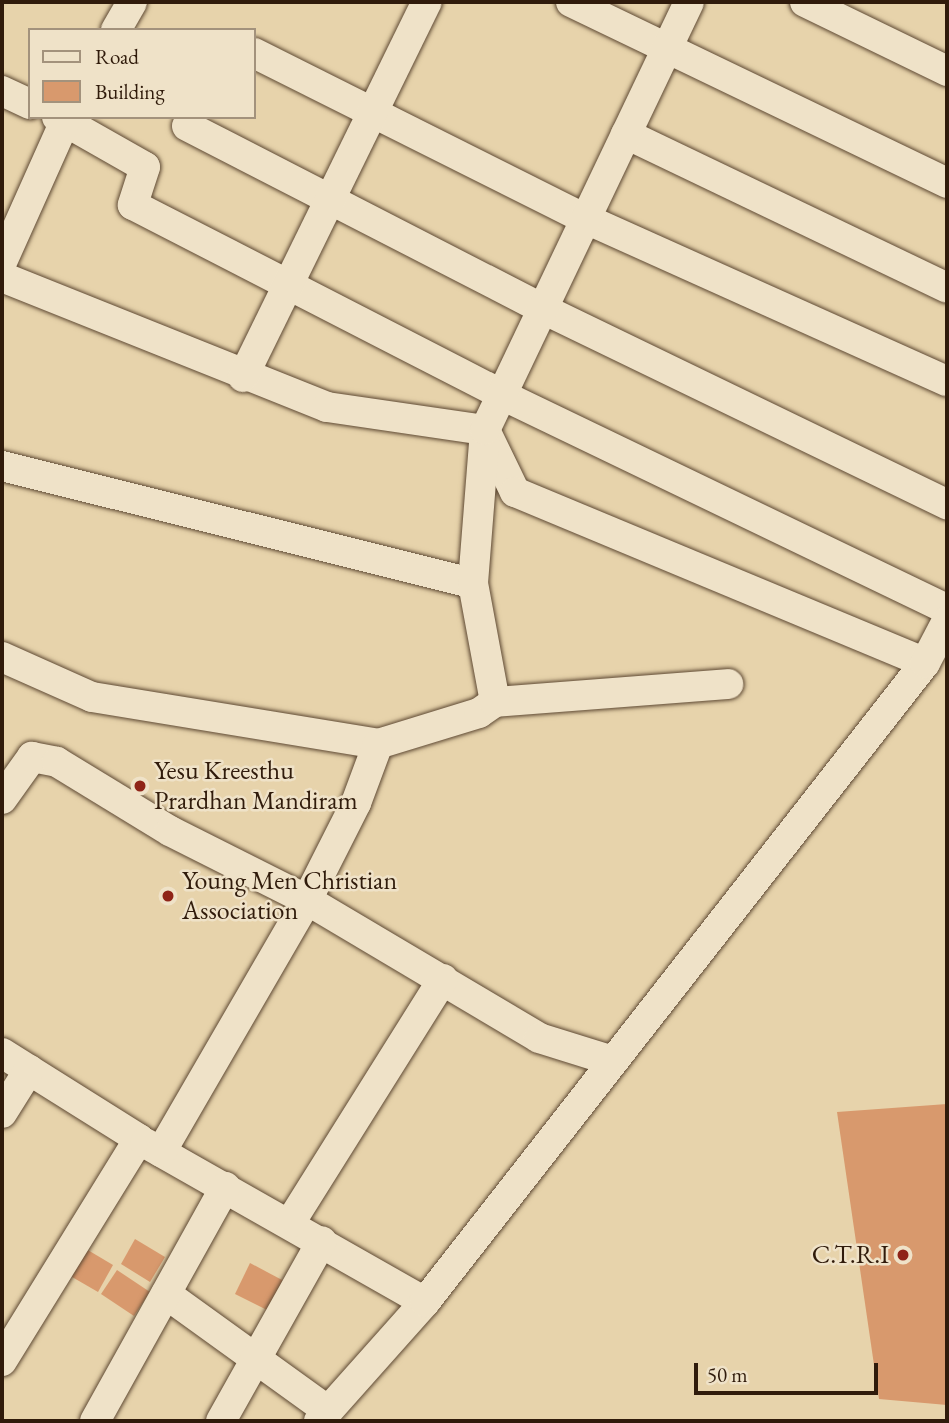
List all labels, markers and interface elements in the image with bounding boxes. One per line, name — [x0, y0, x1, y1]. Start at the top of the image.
legend — [28, 28, 256, 119]
text: Road — [95, 43, 139, 70]
text: Building — [95, 78, 165, 105]
place label: Yesu Kreesthu Prardhan Mandiram — [154, 755, 358, 816]
marker: Yesu Kreesthu Prardhan Mandiram — [132, 778, 148, 794]
place label: Young Men Christian Association — [182, 865, 397, 926]
marker: Young Men Christian Association — [160, 888, 176, 904]
place label: C.T.R.I — [812, 1239, 889, 1271]
marker: C.T.R.I — [895, 1247, 911, 1263]
scale bar — [697, 1350, 881, 1394]
text: 50 m — [707, 1361, 748, 1388]

